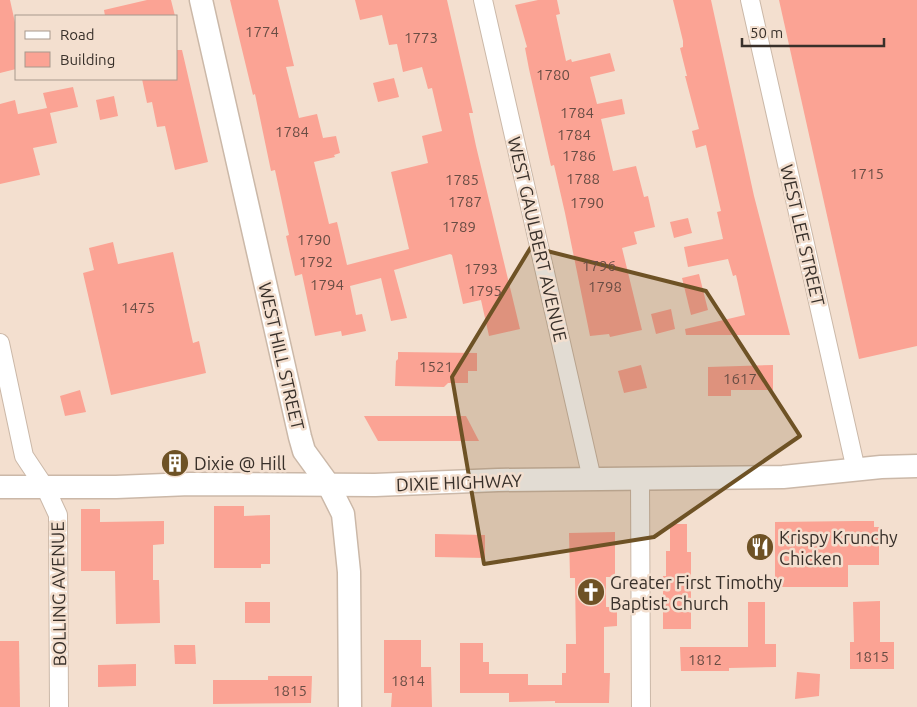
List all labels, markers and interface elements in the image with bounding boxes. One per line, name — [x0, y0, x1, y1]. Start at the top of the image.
legend — [15, 15, 178, 80]
scale bar — [742, 15, 884, 47]
house number: 1774 — [245, 23, 279, 40]
text: 50 m — [750, 24, 783, 41]
text: Road — [60, 26, 95, 43]
house number: 1773 — [404, 29, 438, 46]
text: Building — [60, 51, 115, 68]
house number: 1780 — [536, 66, 570, 83]
house number: 1784 — [560, 104, 594, 121]
house number: 1784 — [275, 123, 309, 140]
house number: 1784 — [557, 126, 591, 143]
street label: WEST GAULBERT AVENUE — [505, 135, 571, 343]
house number: 1786 — [562, 147, 596, 164]
street label: WEST LEE STREET — [777, 162, 829, 308]
house number: 1715 — [850, 165, 884, 182]
house number: 1788 — [566, 170, 600, 187]
house number: 1785 — [445, 171, 479, 188]
house number: 1787 — [448, 193, 482, 210]
house number: 1790 — [570, 194, 604, 211]
house number: 1789 — [442, 218, 476, 235]
house number: 1790 — [297, 231, 331, 248]
house number: 1792 — [299, 253, 333, 270]
house number: 1796 — [582, 257, 616, 274]
house number: 1793 — [464, 260, 498, 277]
house number: 1794 — [310, 276, 344, 293]
house number: 1798 — [588, 278, 622, 295]
street label: WEST HILL STREET — [255, 280, 309, 432]
house number: 1795 — [468, 282, 502, 299]
house number: 1475 — [121, 299, 155, 316]
house number: 1521 — [419, 358, 453, 375]
house number: 1617 — [723, 370, 757, 387]
building icon: Dixie @ Hill — [160, 448, 190, 478]
place label: Dixie @ Hill — [194, 453, 286, 473]
street label: DIXIE HIGHWAY — [396, 470, 523, 494]
street label: BOLLING AVENUE — [47, 521, 69, 667]
place label: Krispy Krunchy Chicken — [779, 527, 898, 568]
restaurant icon: Krispy Krunchy Chicken — [745, 532, 775, 562]
place label: Greater First Timothy Baptist Church — [610, 572, 783, 613]
church icon: Greater First Timothy Baptist Church — [576, 577, 606, 607]
house number: 1815 — [855, 648, 889, 665]
house number: 1812 — [688, 651, 722, 668]
house number: 1814 — [391, 672, 425, 689]
house number: 1815 — [273, 682, 307, 699]

